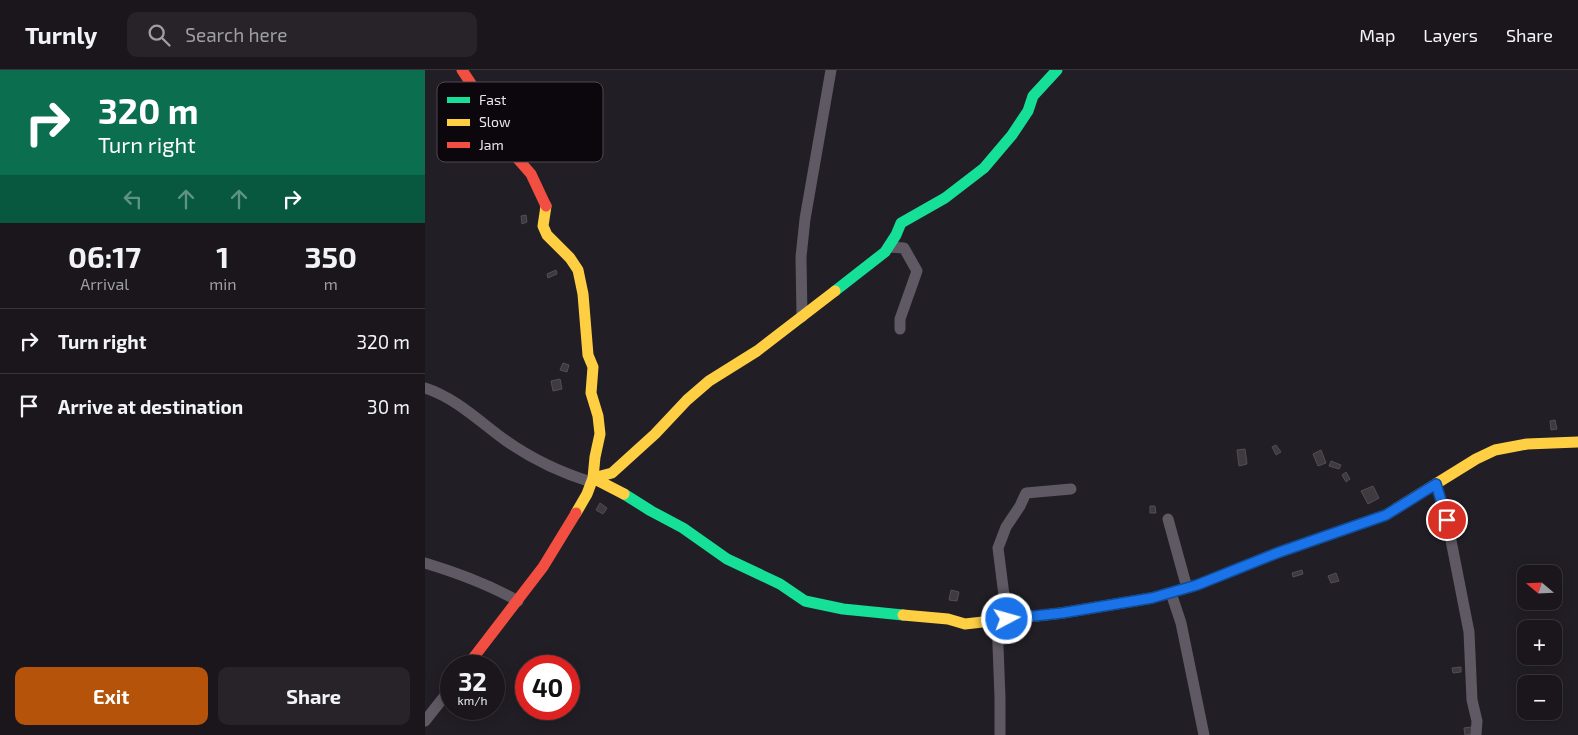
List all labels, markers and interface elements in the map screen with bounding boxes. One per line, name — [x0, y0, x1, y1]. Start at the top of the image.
search box — [127, 12, 477, 57]
text: Turnly — [25, 20, 97, 49]
icon: search — [145, 21, 173, 49]
text: Search here — [185, 23, 287, 46]
text: Map — [1359, 24, 1395, 46]
text: Layers — [1423, 24, 1478, 46]
text: Share — [1506, 24, 1553, 46]
legend — [437, 82, 603, 162]
text: 320 m — [98, 89, 199, 131]
icon: right — [15, 90, 80, 155]
text: Fast — [479, 91, 506, 108]
text: Slow — [479, 113, 511, 130]
text: Turn right — [98, 131, 196, 157]
text: Jam — [479, 136, 504, 153]
icon: left — [119, 185, 147, 213]
icon: ahead — [172, 185, 200, 213]
icon: ahead — [225, 185, 253, 213]
icon: right — [278, 185, 306, 213]
text: 06:17 — [68, 238, 141, 274]
text: 1 — [216, 238, 229, 274]
text: 350 — [304, 238, 357, 274]
text: Arrival — [80, 274, 129, 293]
text: min — [209, 274, 236, 293]
text: m — [324, 274, 338, 293]
icon: right — [15, 327, 43, 355]
text: Turn right — [58, 330, 146, 353]
text: 320 m — [356, 330, 410, 353]
icon: arrive — [15, 392, 43, 420]
text: Arrive at destination — [58, 395, 243, 418]
text: 30 m — [367, 395, 410, 418]
pin — [1426, 499, 1468, 541]
icon: arrive — [1433, 506, 1461, 534]
north arrow — [1517, 565, 1563, 610]
map controls — [1517, 565, 1562, 720]
position arrow — [980, 592, 1032, 644]
button: + — [1517, 620, 1562, 665]
speed limit sign: 40 — [515, 655, 580, 720]
text: 32 — [458, 666, 487, 696]
button: Exit — [15, 667, 208, 725]
button: Share — [218, 667, 410, 725]
button: − — [1517, 675, 1562, 720]
text: km/h — [458, 693, 487, 707]

